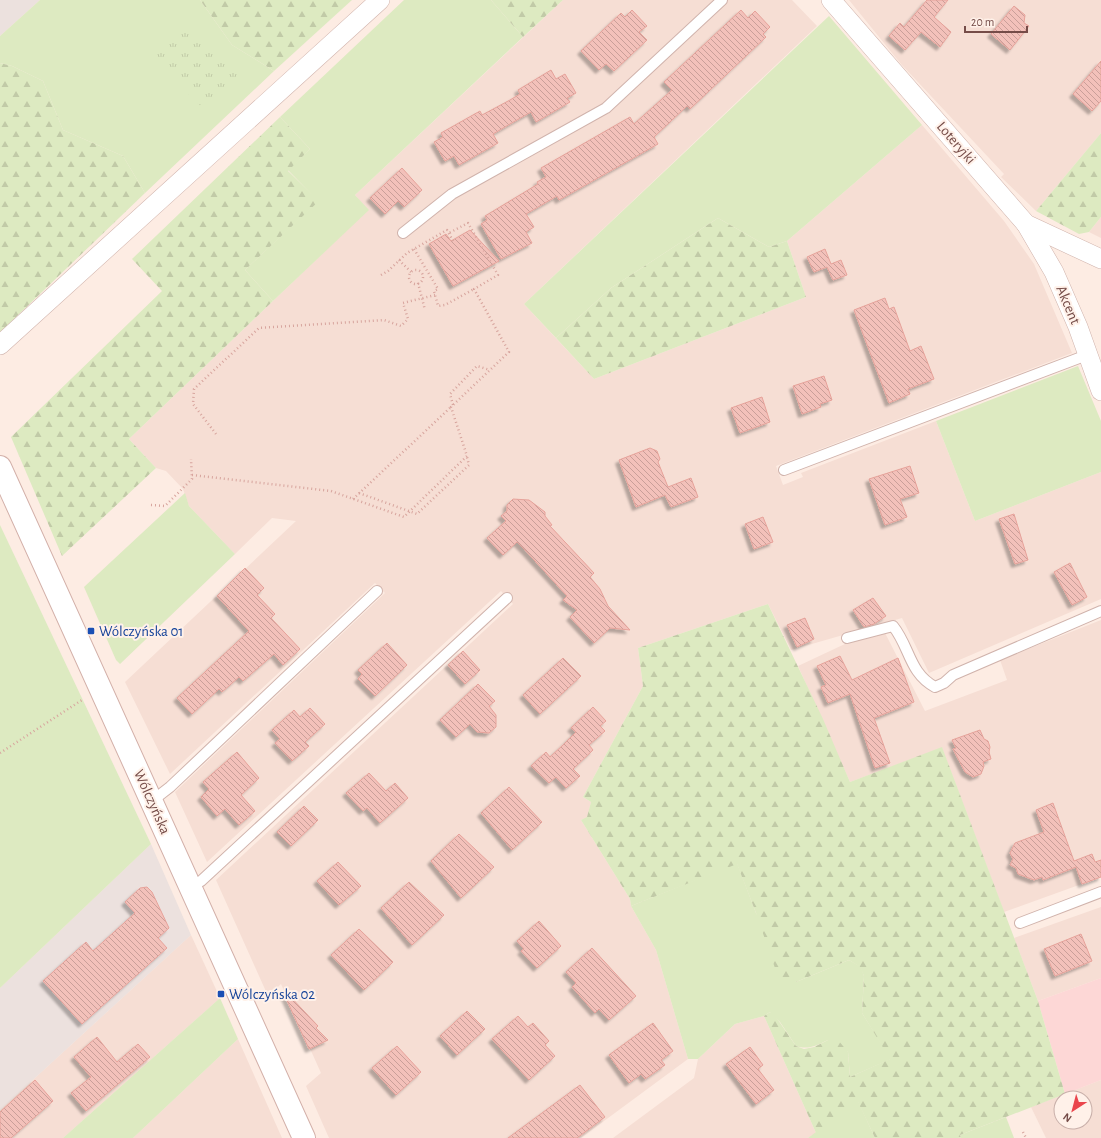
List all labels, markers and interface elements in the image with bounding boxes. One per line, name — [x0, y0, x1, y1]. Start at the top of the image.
scale bar — [965, 8, 1027, 34]
text: 20 m — [971, 16, 994, 28]
street label: Loteryjki — [934, 119, 978, 167]
street label: Akcent — [1053, 283, 1083, 327]
place label: Wólczyńska 01 — [99, 624, 183, 639]
marker: Wólczyńska 01 — [86, 626, 96, 636]
street label: Wólczyńska — [131, 767, 173, 837]
place label: Wólczyńska 02 — [229, 987, 315, 1002]
marker: Wólczyńska 02 — [216, 989, 226, 999]
north arrow — [1053, 1090, 1093, 1130]
text: N — [1061, 1111, 1074, 1124]

